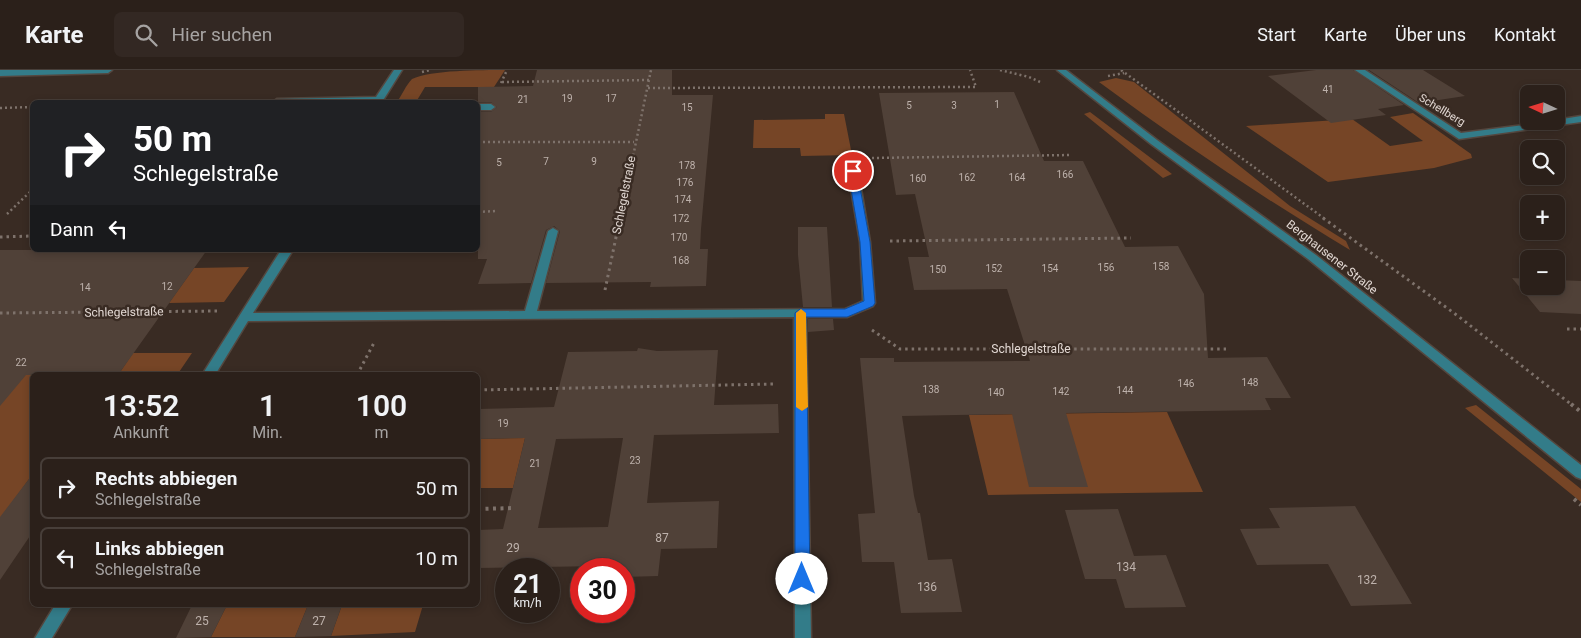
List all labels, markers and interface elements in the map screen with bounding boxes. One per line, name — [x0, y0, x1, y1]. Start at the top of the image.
search box — [114, 12, 464, 57]
text: Karte — [25, 21, 84, 49]
icon: search — [132, 21, 160, 49]
text: Hier suchen — [172, 23, 272, 46]
text: Start — [1257, 24, 1296, 45]
text: Karte — [1324, 24, 1367, 45]
text: Über uns — [1395, 24, 1466, 45]
text: Kontakt — [1494, 24, 1556, 45]
house number: 41 — [1322, 84, 1334, 95]
north arrow — [1520, 85, 1565, 130]
map controls — [1520, 85, 1565, 295]
street label: Schellberg — [1417, 91, 1467, 129]
house number: 19 — [561, 93, 573, 104]
house number: 17 — [605, 93, 617, 104]
house number: 21 — [517, 94, 529, 105]
house number: 1 — [994, 99, 1000, 110]
house number: 5 — [906, 100, 912, 111]
house number: 3 — [951, 100, 957, 111]
house number: 15 — [681, 102, 693, 113]
text: 50 m — [133, 119, 212, 160]
icon: right — [50, 120, 115, 185]
button: search — [1520, 140, 1565, 185]
pin — [832, 150, 874, 192]
street label: Schlegelstraße — [610, 155, 638, 235]
house number: 7 — [543, 156, 549, 167]
house number: 9 — [591, 156, 597, 167]
house number: 5 — [496, 157, 502, 168]
icon: arrive — [839, 157, 867, 185]
house number: 178 — [679, 160, 696, 171]
text: Schlegelstraße — [133, 161, 278, 186]
house number: 166 — [1057, 169, 1074, 180]
house number: 162 — [959, 172, 976, 183]
house number: 164 — [1009, 172, 1026, 183]
house number: 160 — [910, 173, 927, 184]
house number: 176 — [677, 177, 694, 188]
house number: 174 — [675, 194, 692, 205]
button: + — [1520, 195, 1565, 240]
house number: 172 — [673, 213, 690, 224]
icon: left — [104, 215, 132, 243]
street label: Berghausener Straße — [1284, 217, 1380, 297]
text: Dann — [50, 218, 94, 241]
house number: 170 — [671, 232, 688, 243]
button: − — [1520, 250, 1565, 295]
house number: 168 — [673, 255, 690, 266]
house number: 158 — [1153, 261, 1170, 272]
house number: 156 — [1098, 262, 1115, 273]
house number: 152 — [986, 263, 1003, 274]
house number: 154 — [1042, 263, 1059, 274]
house number: 150 — [930, 264, 947, 275]
house number: 12 — [161, 281, 173, 292]
house number: 14 — [79, 282, 91, 293]
street label: Schlegelstraße — [84, 304, 164, 320]
street label: Schlegelstraße — [991, 342, 1071, 356]
house number: 22 — [15, 357, 27, 368]
house number: 148 — [1242, 377, 1259, 388]
house number: 146 — [1178, 378, 1195, 389]
house number: 138 — [923, 384, 940, 395]
house number: 144 — [1117, 385, 1134, 396]
house number: 142 — [1053, 386, 1070, 397]
house number: 140 — [988, 387, 1005, 398]
text: 13:52 — [103, 388, 179, 423]
text: 1 — [259, 388, 276, 423]
text: 100 — [356, 388, 407, 423]
house number: 19 — [497, 418, 509, 429]
text: Ankunft — [113, 423, 169, 442]
text: Min. — [252, 423, 283, 442]
text: m — [375, 423, 389, 442]
house number: 23 — [629, 455, 641, 466]
house number: 21 — [529, 458, 541, 469]
text: Rechts abbiegen — [95, 467, 237, 490]
icon: right — [52, 474, 80, 502]
text: 50 m — [415, 477, 458, 500]
text: Schlegelstraße — [95, 490, 201, 509]
house number: 87 — [655, 531, 669, 545]
text: Links abbiegen — [95, 537, 224, 560]
house number: 29 — [506, 541, 520, 555]
icon: left — [52, 544, 80, 572]
text: 10 m — [415, 547, 458, 570]
position arrow — [775, 552, 827, 604]
speed limit sign: 30 — [570, 558, 635, 623]
text: Schlegelstraße — [95, 560, 201, 579]
house number: 134 — [1116, 560, 1136, 574]
text: 21 — [513, 570, 542, 599]
house number: 132 — [1357, 573, 1377, 587]
house number: 136 — [917, 580, 937, 594]
text: km/h — [513, 596, 542, 610]
house number: 25 — [195, 614, 209, 628]
house number: 27 — [312, 614, 326, 628]

